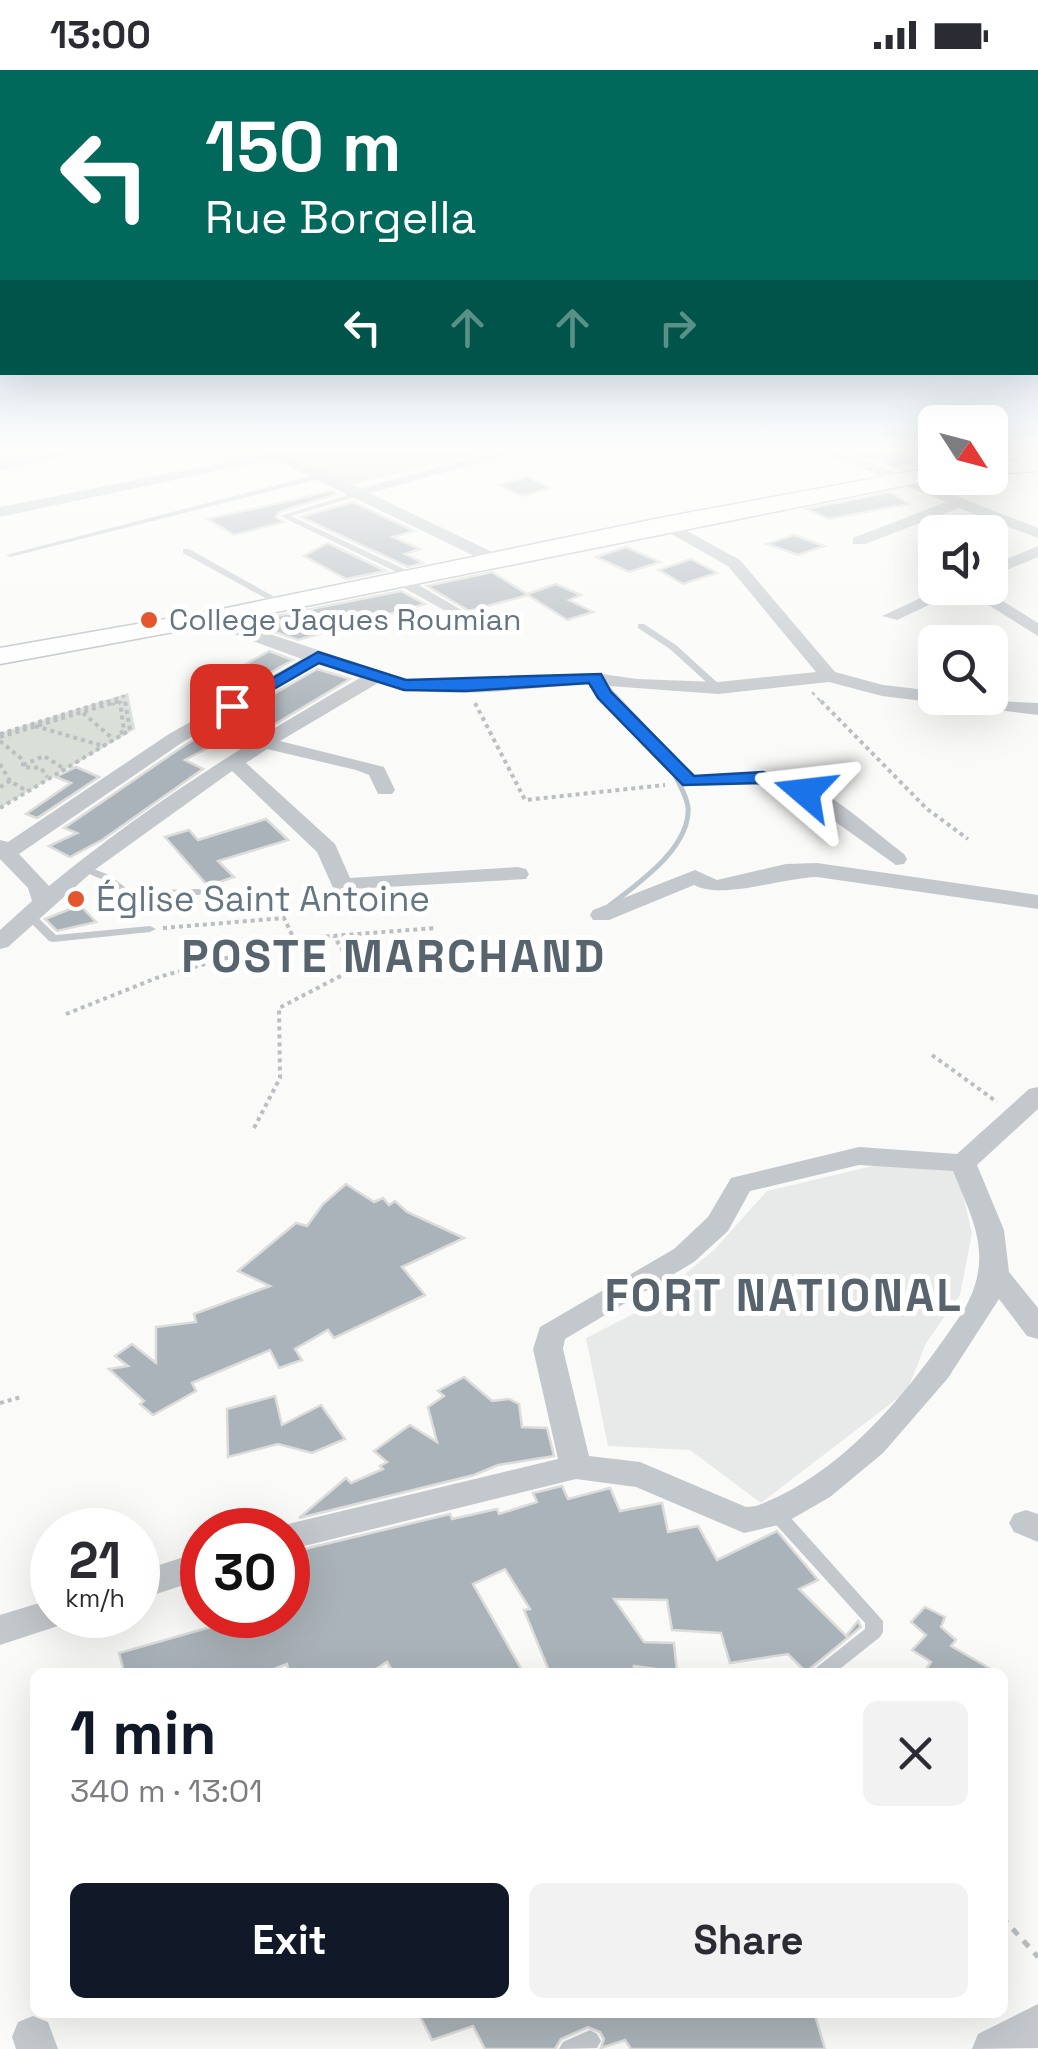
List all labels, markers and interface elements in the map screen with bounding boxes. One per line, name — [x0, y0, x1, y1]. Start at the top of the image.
text: 13:00 — [50, 11, 151, 59]
text: 150 m — [205, 102, 402, 191]
icon: left — [40, 110, 170, 240]
text: Rue Borgella — [205, 189, 476, 246]
icon: left — [335, 300, 390, 355]
icon: ahead — [440, 300, 495, 355]
icon: ahead — [545, 300, 600, 355]
icon: right — [650, 300, 705, 355]
north arrow — [918, 405, 1008, 495]
map controls — [918, 405, 1008, 715]
button: sound — [918, 515, 1008, 605]
place label: College Jaques Roumian — [169, 600, 521, 639]
marker: College Jaques Roumian — [138, 609, 160, 631]
button: search — [918, 625, 1008, 715]
pin — [190, 664, 275, 749]
icon: arrive — [205, 679, 260, 734]
position arrow — [753, 740, 857, 844]
place label: Église Saint Antoine — [96, 877, 430, 921]
marker: Église Saint Antoine — [65, 888, 87, 910]
district label: POSTE MARCHAND — [181, 928, 607, 985]
district label: FORT NATIONAL — [605, 1267, 963, 1324]
speed limit sign: 30 — [180, 1508, 310, 1638]
text: 21 — [69, 1529, 121, 1593]
text: km/h — [65, 1582, 125, 1614]
text: 1 min — [70, 1695, 217, 1772]
button: close — [863, 1701, 968, 1806]
text: 340 m · 13:01 — [70, 1771, 263, 1811]
button: Exit — [70, 1883, 509, 1998]
button: Share — [529, 1883, 968, 1998]

